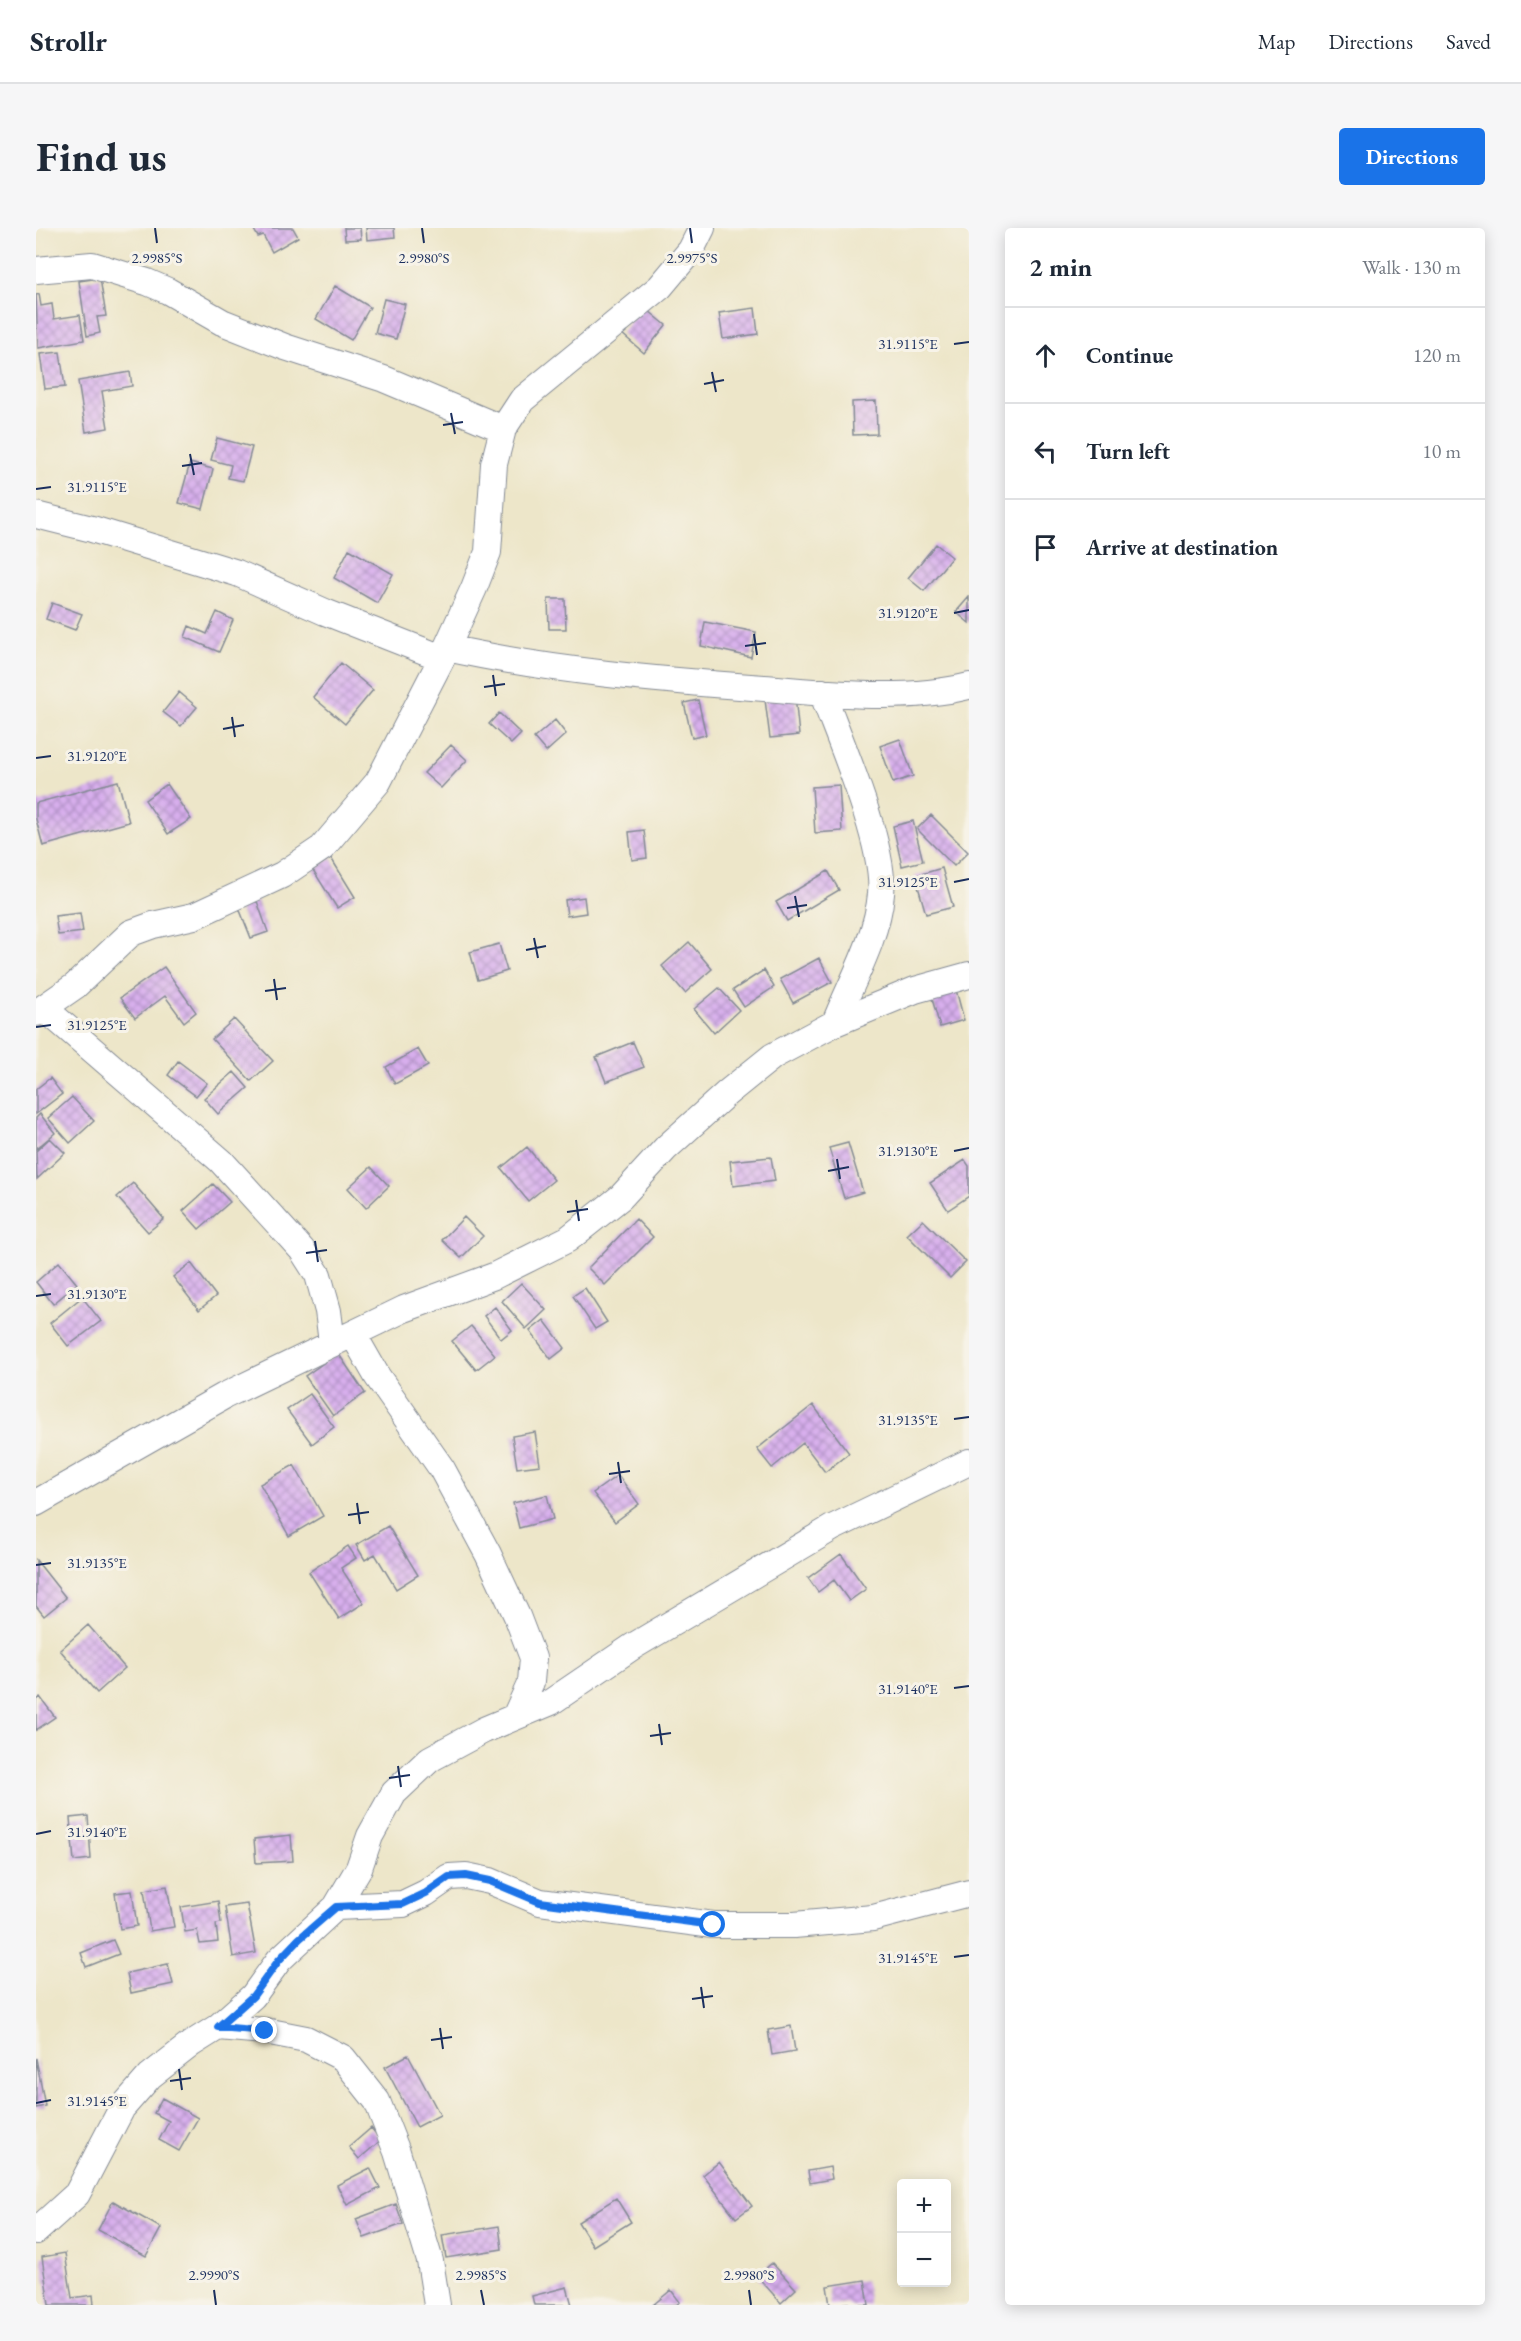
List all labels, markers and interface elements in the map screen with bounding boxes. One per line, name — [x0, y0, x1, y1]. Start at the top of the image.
text: Strollr — [30, 23, 107, 59]
text: Map — [1258, 28, 1295, 55]
text: Directions — [1328, 28, 1413, 55]
text: Saved — [1446, 28, 1491, 55]
button: Directions — [1339, 128, 1485, 185]
text: Find us — [36, 129, 167, 184]
text: 2.9985°S — [132, 248, 182, 267]
text: 2.9980°S — [399, 248, 449, 267]
text: 2.9975°S — [667, 248, 717, 267]
text: 2 min — [1029, 250, 1092, 284]
text: Walk · 130 m — [1362, 254, 1461, 280]
text: 31.9115°E — [878, 334, 938, 353]
icon: ahead — [1029, 339, 1062, 372]
text: Continue — [1086, 341, 1173, 370]
text: 120 m — [1413, 342, 1461, 368]
icon: left — [1029, 435, 1062, 468]
text: Turn left — [1086, 437, 1170, 466]
text: 10 m — [1422, 438, 1461, 464]
text: 31.9115°E — [67, 477, 127, 496]
icon: arrive — [1029, 531, 1062, 564]
text: Arrive at destination — [1086, 533, 1278, 562]
text: 31.9120°E — [878, 603, 938, 622]
text: 31.9120°E — [67, 746, 127, 765]
text: 31.9125°E — [878, 872, 938, 891]
text: 31.9125°E — [67, 1015, 127, 1034]
text: 31.9130°E — [878, 1141, 938, 1160]
text: 31.9130°E — [67, 1284, 127, 1303]
text: 31.9135°E — [878, 1410, 938, 1429]
text: 31.9135°E — [67, 1553, 127, 1572]
text: 31.9140°E — [878, 1679, 938, 1698]
text: 31.9140°E — [67, 1822, 127, 1841]
route start — [699, 1911, 725, 1937]
text: 31.9145°E — [878, 1948, 938, 1967]
route end — [251, 2017, 277, 2043]
text: 31.9145°E — [67, 2091, 127, 2110]
map controls — [897, 2179, 951, 2287]
button: + — [897, 2179, 951, 2233]
button: − — [897, 2233, 951, 2287]
text: 2.9990°S — [189, 2265, 239, 2284]
text: 2.9985°S — [456, 2265, 506, 2284]
text: 2.9980°S — [724, 2265, 774, 2284]

